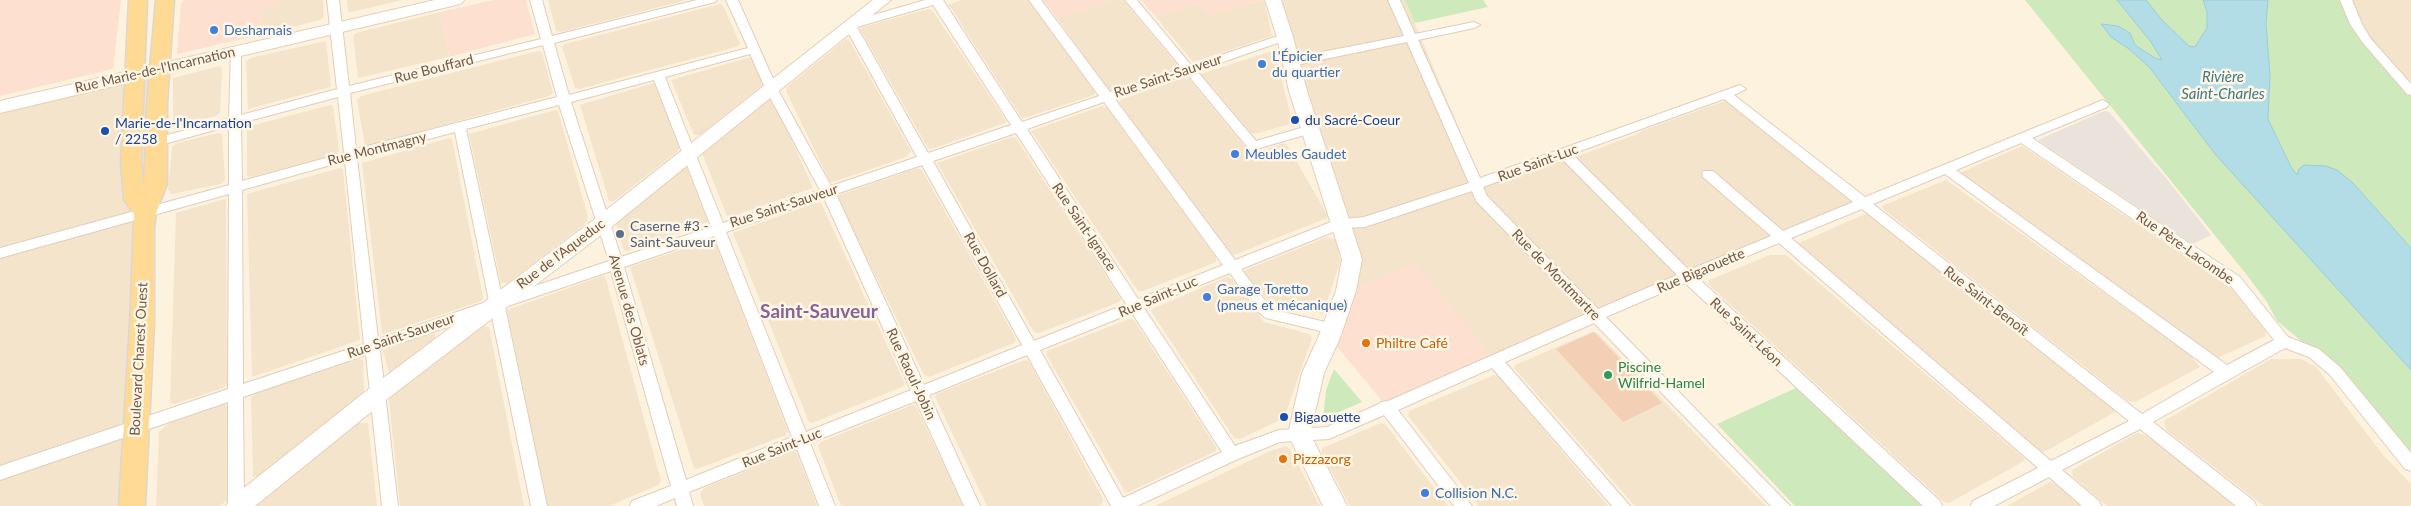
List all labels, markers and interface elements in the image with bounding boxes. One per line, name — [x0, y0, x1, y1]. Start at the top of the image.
place label: Desharnais — [224, 22, 292, 38]
marker: Desharnais — [208, 24, 220, 36]
street label: Rue Marie-de-l'Incarnation — [73, 43, 237, 97]
place label: L'Épicier du quartier — [1272, 48, 1340, 80]
street label: Rue Bouffard — [393, 51, 475, 87]
street label: Rue Saint-Sauveur — [1112, 51, 1224, 101]
marker: L'Épicier du quartier — [1256, 58, 1268, 70]
water label: Rivière Saint-Charles — [2181, 68, 2265, 103]
place label: du Sacré-Coeur — [1305, 112, 1400, 128]
marker: du Sacré-Coeur — [1289, 114, 1301, 126]
place label: Marie-de-l'Incarnation / 2258 — [115, 115, 252, 148]
marker: Marie-de-l'Incarnation / 2258 — [99, 125, 111, 137]
street label: Rue Montmagny — [326, 129, 428, 169]
street label: Rue Saint-Luc — [1496, 141, 1580, 185]
place label: Meubles Gaudet — [1245, 146, 1346, 162]
marker: Meubles Gaudet — [1229, 148, 1241, 160]
street label: Rue Saint-Ignace — [1048, 180, 1120, 274]
street label: Rue Saint-Sauveur — [728, 181, 840, 231]
street label: Rue Père-Lacombe — [2133, 208, 2237, 288]
street label: Rue de l'Aqueduc — [514, 215, 608, 293]
place label: Caserne #3 - Saint-Sauveur — [630, 218, 715, 250]
street label: Rue de Montmartre — [1508, 226, 1604, 324]
marker: Caserne #3 - Saint-Sauveur — [614, 228, 626, 240]
street label: Rue Dollard — [960, 229, 1010, 301]
street label: Rue Bigaouette — [1655, 245, 1747, 297]
street label: Avenue des Oblats — [605, 252, 653, 368]
street label: Rue Saint-Benoît — [1940, 263, 2032, 339]
street label: Rue Saint-Luc — [1116, 273, 1200, 321]
place label: Garage Toretto (pneus et mécanique) — [1217, 281, 1347, 314]
street label: Boulevard Charest Ouest — [127, 282, 151, 436]
marker: Garage Toretto (pneus et mécanique) — [1201, 291, 1213, 303]
street label: Rue Saint-Léon — [1706, 294, 1786, 370]
district label: Saint-Sauveur — [760, 301, 878, 323]
street label: Rue Saint-Sauveur — [345, 310, 457, 362]
street label: Rue Raoul-Jobin — [882, 326, 940, 422]
place label: Philtre Café — [1376, 335, 1448, 351]
marker: Philtre Café — [1360, 337, 1372, 349]
place label: Piscine Wilfrid-Hamel — [1618, 359, 1705, 392]
marker: Piscine Wilfrid-Hamel — [1602, 369, 1614, 381]
place label: Bigaouette — [1294, 409, 1361, 425]
marker: Bigaouette — [1278, 411, 1290, 423]
street label: Rue Saint-Luc — [740, 424, 824, 472]
place label: Pizzazorg — [1293, 451, 1351, 467]
marker: Pizzazorg — [1277, 453, 1289, 465]
place label: Collision N.C. — [1435, 485, 1517, 501]
marker: Collision N.C. — [1419, 487, 1431, 499]

